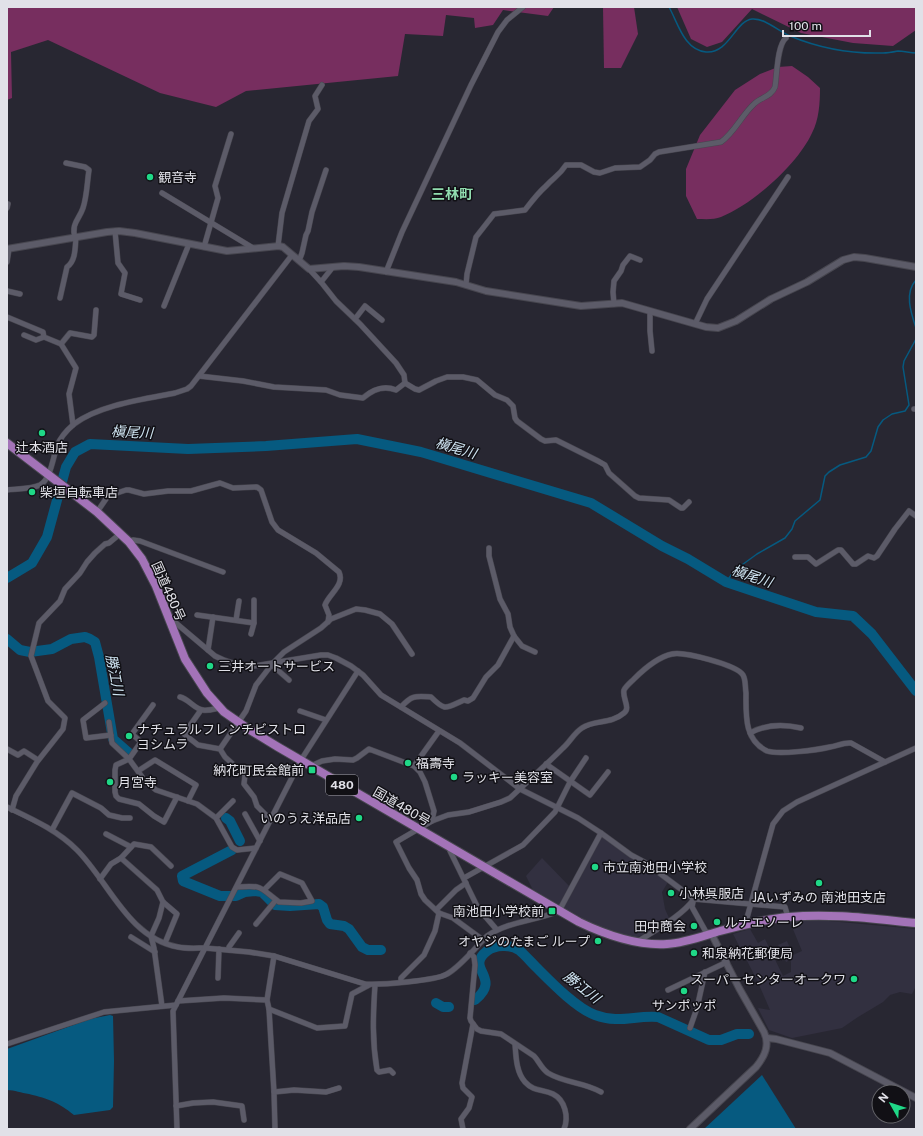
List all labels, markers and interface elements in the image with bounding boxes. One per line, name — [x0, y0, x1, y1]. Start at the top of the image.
scale bar — [783, 12, 870, 38]
text: 100 m — [789, 19, 822, 33]
place label: 観音寺 — [158, 170, 197, 185]
marker: 観音寺 — [145, 172, 155, 182]
district label: 三林町 — [431, 186, 473, 202]
water label: 槇尾川 — [111, 423, 155, 441]
marker: 辻本酒店 — [37, 428, 47, 438]
water label: 槇尾川 — [434, 434, 480, 462]
place label: 辻本酒店 — [16, 440, 68, 455]
place label: 柴垣自転車店 — [40, 485, 118, 500]
marker: 柴垣自転車店 — [27, 487, 37, 497]
street label: 国道480号 — [149, 559, 188, 623]
water label: 槇尾川 — [730, 562, 776, 591]
water label: 勝江川 — [103, 653, 127, 699]
place label: 三井オートサービス — [218, 659, 335, 674]
marker: 三井オートサービス — [205, 661, 215, 671]
place label: ナチュラルフレンチビストロ ヨシムラ — [137, 722, 306, 752]
marker: ナチュラルフレンチビストロ ヨシムラ — [124, 731, 134, 741]
place label: 福壽寺 — [416, 756, 455, 771]
marker: 福壽寺 — [403, 758, 413, 768]
place label: 納花町民会館前 — [213, 763, 304, 778]
marker: 納花町民会館前 — [307, 765, 317, 775]
place label: ラッキー美容室 — [462, 770, 553, 785]
marker: ラッキー美容室 — [449, 772, 459, 782]
place label: 月宮寺 — [118, 775, 157, 790]
road number: 480 — [326, 775, 358, 795]
marker: 月宮寺 — [105, 777, 115, 787]
street label: 国道480号 — [371, 784, 433, 829]
place label: いのうえ洋品店 — [260, 811, 351, 826]
marker: いのうえ洋品店 — [354, 813, 364, 823]
place label: 市立南池田小学校 — [603, 860, 707, 875]
marker: 市立南池田小学校 — [590, 862, 600, 872]
marker: JAいずみの 南池田支店 — [814, 878, 824, 888]
place label: 小林呉服店 — [679, 886, 744, 901]
marker: 小林呉服店 — [666, 888, 676, 898]
place label: JAいずみの 南池田支店 — [752, 890, 886, 905]
place label: 南池田小学校前 — [453, 904, 544, 919]
marker: 南池田小学校前 — [547, 906, 557, 916]
place label: ルナエソーレ — [725, 915, 803, 930]
marker: ルナエソーレ — [712, 917, 722, 927]
place label: 田中商会 — [634, 919, 686, 934]
marker: 田中商会 — [689, 921, 699, 931]
place label: オヤジのたまご ループ — [458, 934, 590, 949]
marker: オヤジのたまご ループ — [593, 936, 603, 946]
place label: 和泉納花郵便局 — [702, 946, 793, 961]
marker: 和泉納花郵便局 — [689, 948, 699, 958]
water label: 勝江川 — [561, 968, 605, 1007]
place label: スーパーセンターオークワ — [690, 972, 846, 987]
marker: スーパーセンターオークワ — [849, 974, 859, 984]
marker: サンポッポ — [679, 986, 689, 996]
place label: サンポッポ — [651, 998, 717, 1013]
north arrow — [871, 1084, 911, 1124]
text: N — [876, 1091, 891, 1105]

